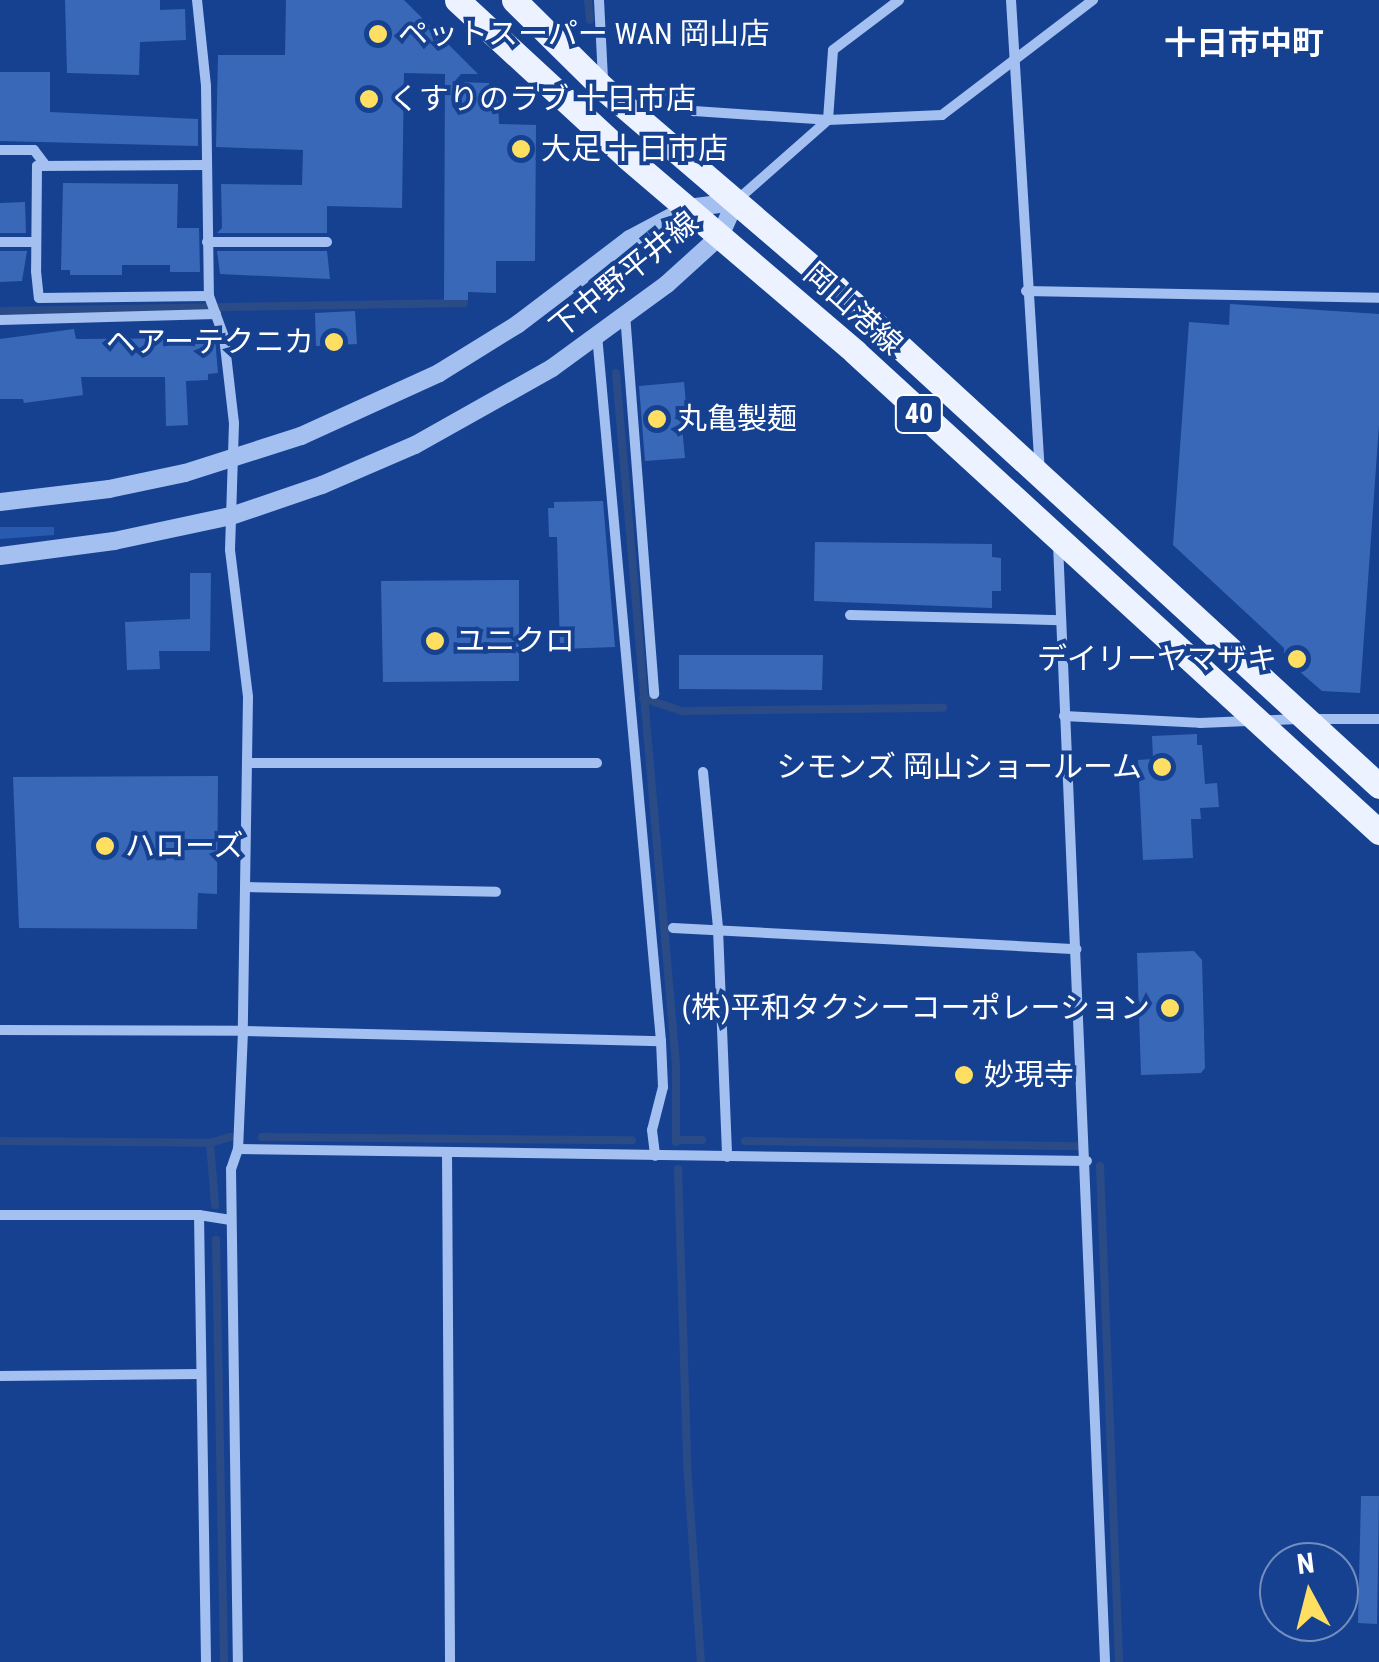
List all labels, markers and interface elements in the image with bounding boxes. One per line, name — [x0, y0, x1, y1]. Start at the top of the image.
place label: ペットスーパー WAN 岡山店 — [398, 16, 770, 52]
marker: ペットスーパー WAN 岡山店 — [367, 23, 389, 45]
district label: 十日市中町 — [1164, 24, 1324, 62]
place label: くすりのラブ 十日市店 — [389, 81, 696, 117]
marker: くすりのラブ 十日市店 — [358, 88, 380, 110]
place label: 大足 十日市店 — [541, 131, 728, 167]
marker: 大足 十日市店 — [510, 138, 532, 160]
street label: 下中野平井線 — [543, 204, 705, 346]
street label: 岡山港線 — [796, 255, 910, 363]
place label: ヘアーテクニカ — [106, 324, 314, 360]
marker: ヘアーテクニカ — [323, 331, 345, 353]
road number: 40 — [894, 391, 944, 437]
place label: 丸亀製麺 — [677, 401, 797, 437]
marker: 丸亀製麺 — [646, 408, 668, 430]
place label: ユニクロ — [455, 623, 575, 659]
marker: ユニクロ — [424, 630, 446, 652]
place label: デイリーヤマザキ — [1037, 641, 1277, 677]
marker: デイリーヤマザキ — [1286, 648, 1308, 670]
place label: シモンズ 岡山ショールーム — [775, 749, 1142, 785]
marker: シモンズ 岡山ショールーム — [1151, 756, 1173, 778]
place label: ハローズ — [125, 828, 245, 864]
marker: ハローズ — [94, 835, 116, 857]
place label: (株)平和タクシーコーポレーション — [681, 990, 1150, 1026]
marker: (株)平和タクシーコーポレーション — [1159, 997, 1181, 1019]
place label: 妙現寺 — [984, 1057, 1074, 1093]
marker: 妙現寺 — [953, 1064, 975, 1086]
north arrow — [1259, 1542, 1359, 1642]
text: N — [1295, 1546, 1316, 1581]

